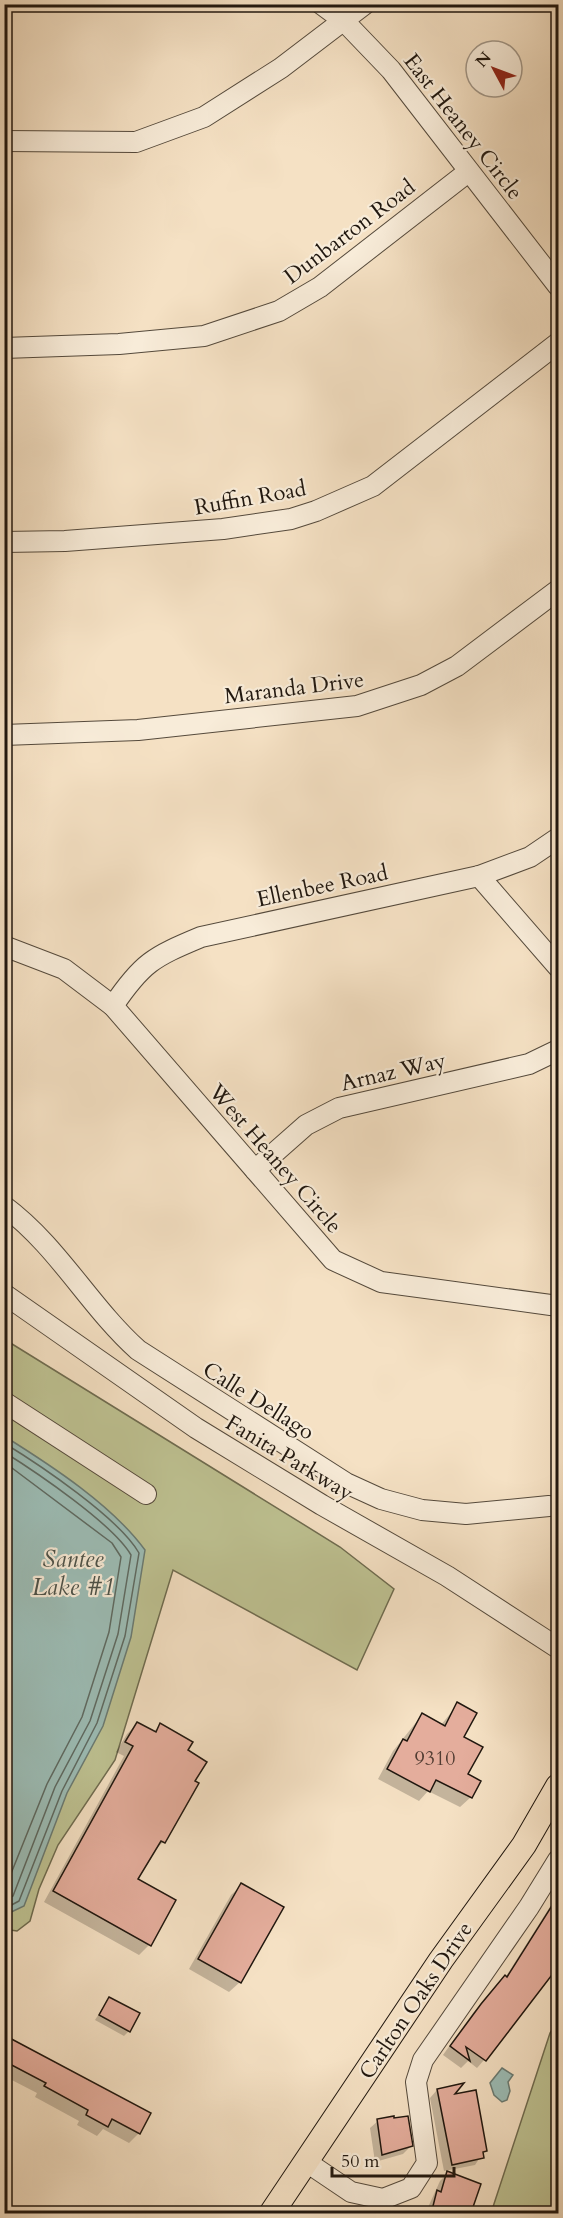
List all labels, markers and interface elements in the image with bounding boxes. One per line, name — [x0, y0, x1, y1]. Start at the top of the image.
north arrow — [464, 39, 524, 99]
street label: East Heaney Circle — [397, 47, 530, 206]
text: N — [471, 47, 496, 72]
street label: Dunbarton Road — [278, 172, 422, 291]
street label: Ruffin Road — [192, 473, 309, 523]
street label: Maranda Drive — [223, 665, 366, 711]
street label: Ellenbee Road — [254, 857, 391, 915]
street label: Arnaz Way — [338, 1045, 449, 1099]
street label: West Heaney Circle — [201, 1077, 349, 1240]
street label: Calle Dellago — [197, 1355, 320, 1447]
street label: Fanita Parkway — [220, 1408, 359, 1508]
water label: Santee Lake #1 — [32, 1543, 114, 1604]
house number: 9310 — [415, 1745, 455, 1772]
street label: Carlton Oaks Drive — [352, 1916, 480, 2085]
scale bar — [332, 2140, 454, 2178]
text: 50 m — [341, 2149, 380, 2174]

